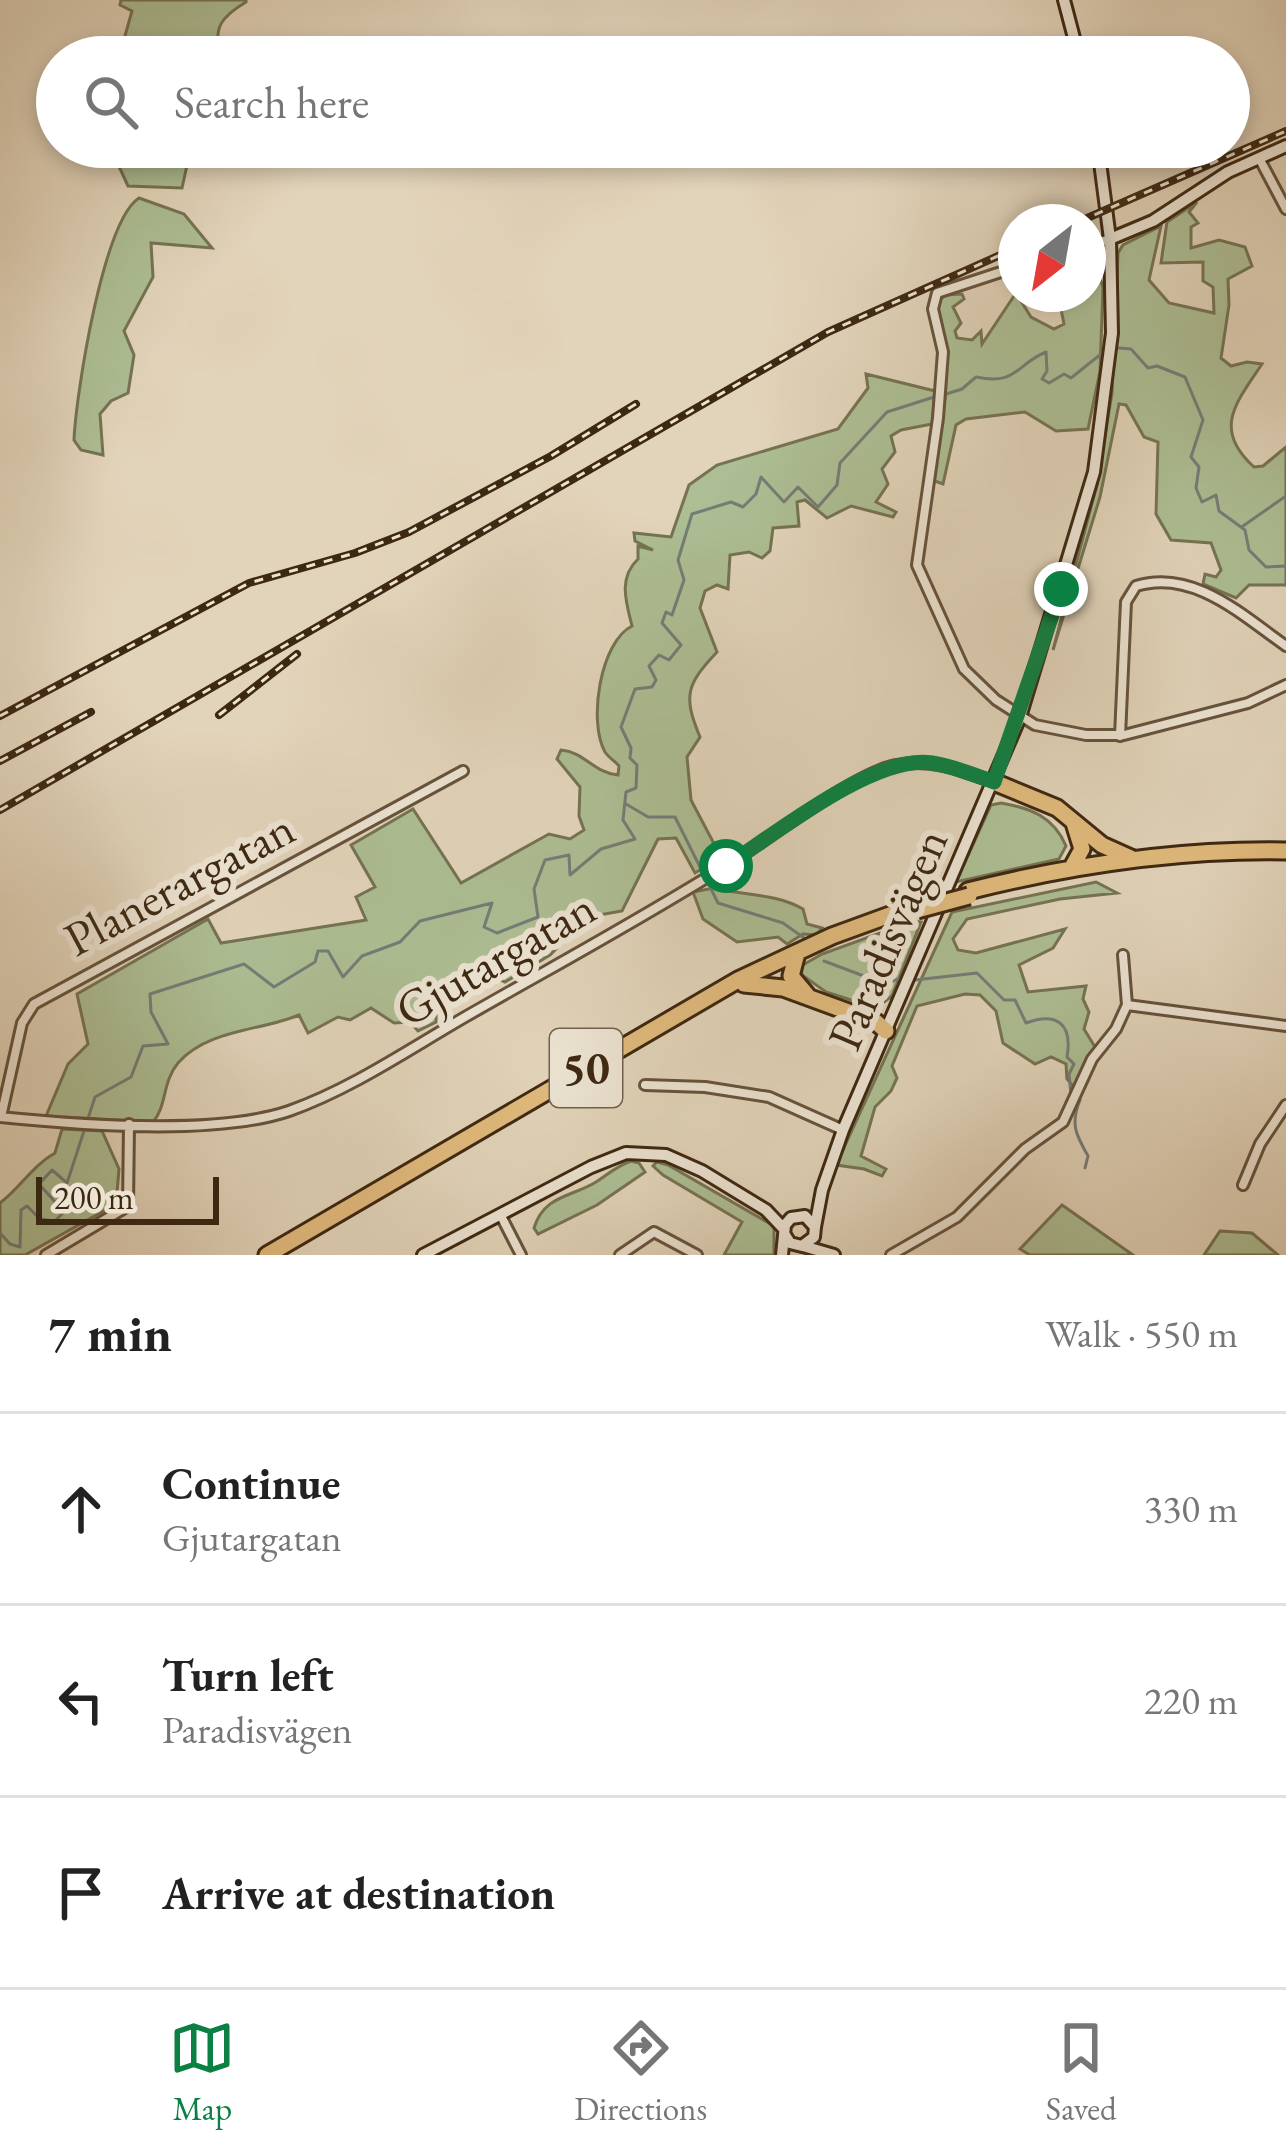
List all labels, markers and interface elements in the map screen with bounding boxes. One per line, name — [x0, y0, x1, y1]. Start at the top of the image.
search box — [36, 36, 1250, 168]
icon: search — [78, 69, 144, 135]
text: Search here — [174, 73, 369, 131]
north arrow — [998, 204, 1106, 312]
route end — [1034, 562, 1088, 616]
street label: Planerargatan — [53, 796, 305, 970]
street label: Paradisvägen — [813, 819, 961, 1059]
route start — [699, 839, 753, 893]
street label: Gjutargatan — [384, 876, 606, 1040]
road number: 50 — [550, 1029, 622, 1107]
scale bar — [36, 1171, 219, 1224]
text: 200 m — [54, 1176, 134, 1219]
text: 7 min — [48, 1300, 172, 1366]
text: Walk · 550 m — [1045, 1308, 1238, 1359]
text: Continue — [162, 1454, 340, 1512]
icon: ahead — [48, 1476, 114, 1542]
text: 330 m — [1144, 1483, 1238, 1534]
text: Gjutargatan — [162, 1512, 342, 1563]
text: Turn left — [162, 1646, 334, 1704]
icon: left — [48, 1668, 114, 1734]
text: 220 m — [1144, 1675, 1238, 1726]
text: Paradisvägen — [162, 1704, 352, 1755]
icon: arrive — [48, 1860, 114, 1926]
text: Arrive at destination — [162, 1864, 555, 1922]
tab: Map — [169, 2015, 235, 2130]
tab: Directions — [574, 2015, 707, 2130]
tab: Saved — [1046, 2015, 1117, 2130]

